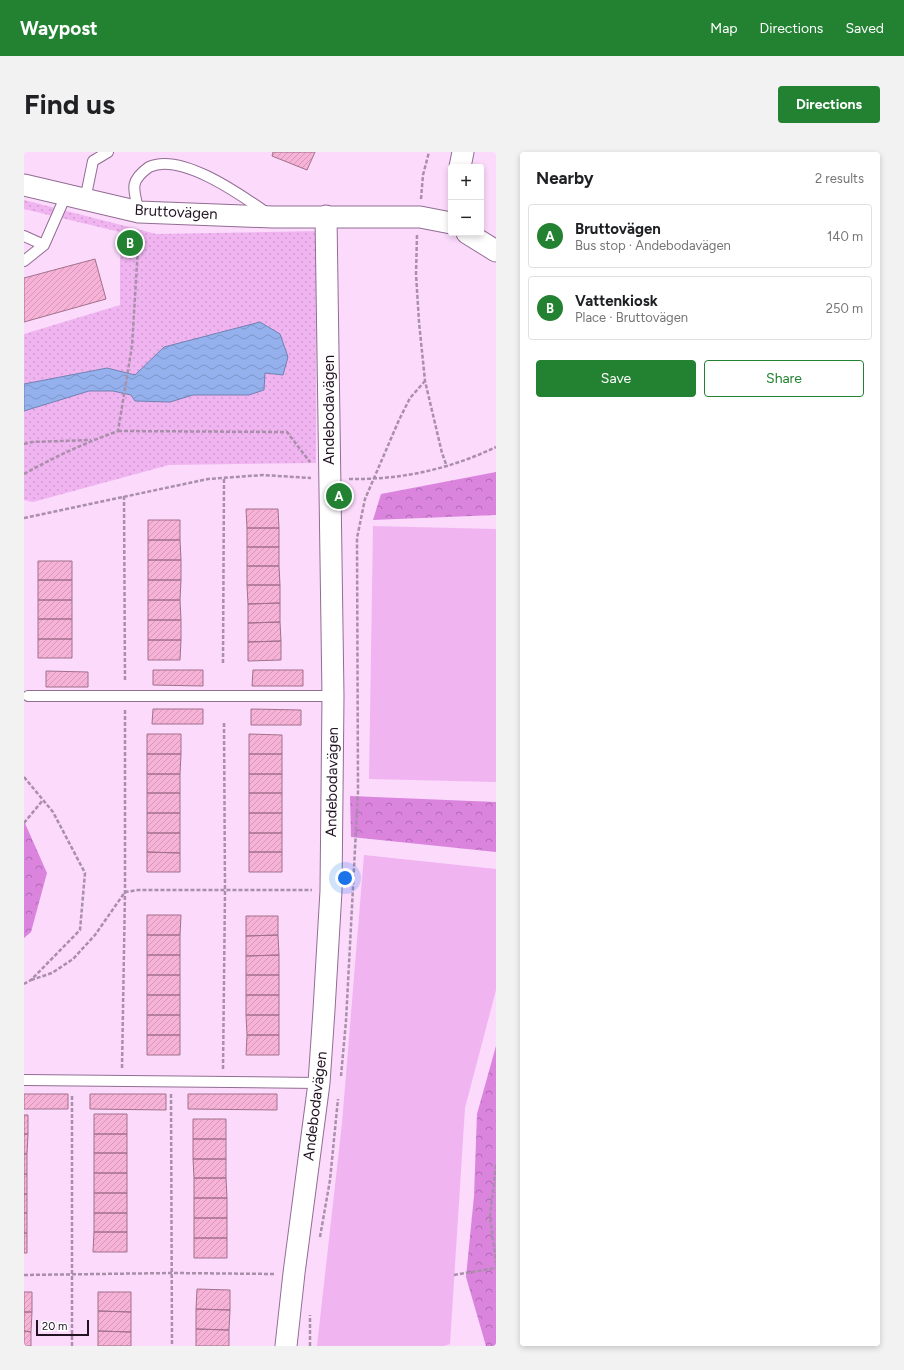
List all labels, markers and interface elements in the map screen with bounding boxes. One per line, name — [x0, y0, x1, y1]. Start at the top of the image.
text: Waypost — [20, 17, 98, 40]
text: Map — [710, 20, 738, 37]
text: Directions — [760, 20, 823, 37]
text: Saved — [845, 20, 884, 37]
button: Directions — [778, 86, 880, 123]
text: Find us — [24, 87, 115, 121]
map controls — [448, 164, 484, 236]
button: + — [448, 164, 484, 200]
text: Nearby — [536, 168, 594, 188]
text: 2 results — [815, 171, 864, 186]
button: − — [448, 200, 484, 236]
street label: Bruttovägen — [134, 201, 218, 223]
text: Bruttovägen — [575, 220, 661, 238]
pin: B — [117, 228, 143, 258]
text: A — [545, 229, 555, 244]
text: 140 m — [827, 229, 863, 244]
text: Bus stop · Andebodavägen — [575, 238, 731, 253]
text: Vattenkiosk — [575, 292, 658, 310]
text: B — [546, 301, 554, 316]
text: 250 m — [826, 301, 863, 316]
text: Place · Bruttovägen — [575, 310, 688, 325]
street label: Andebodavägen — [320, 355, 338, 465]
button: Save — [536, 360, 696, 397]
button: Share — [704, 360, 864, 397]
pin: A — [326, 481, 352, 511]
street label: Andebodavägen — [322, 727, 342, 837]
your location — [335, 868, 355, 888]
street label: Andebodavägen — [299, 1050, 331, 1162]
scale bar — [36, 1318, 89, 1337]
text: 20 m — [42, 1320, 67, 1333]

